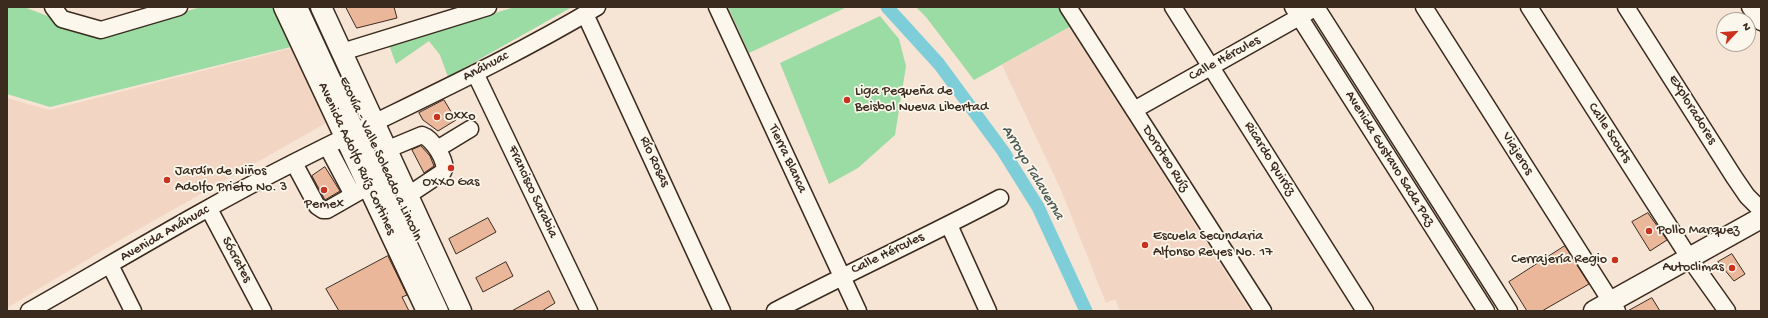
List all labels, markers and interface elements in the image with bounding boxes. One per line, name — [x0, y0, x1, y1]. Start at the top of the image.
north arrow — [1716, 12, 1756, 52]
text: N — [1739, 21, 1753, 33]
street label: Calle Hércules — [1186, 32, 1264, 86]
street label: Anáhuac — [460, 48, 512, 86]
street label: Exploradores — [1664, 72, 1720, 148]
street label: Ecovía - Valle Soleado a Lincoln — [334, 74, 426, 244]
street label: Avenida Adolfo Ruíz Cortines — [313, 80, 399, 238]
place label: Liga Pequeña de Beisbol Nueva Libertad — [855, 84, 988, 116]
street label: Avenida Gustavo Sada Paz — [1340, 88, 1438, 230]
marker: Liga Pequeña de Beisbol Nueva Libertad — [842, 95, 852, 105]
street label: Calle Scouts — [1583, 100, 1635, 166]
place label: Oxxo — [445, 109, 475, 125]
marker: Oxxo — [432, 112, 442, 122]
street label: Ricardo Quiróz — [1240, 119, 1298, 199]
street label: Tierra Blanca — [764, 122, 810, 196]
water label: Arroyo Talaverna — [997, 123, 1067, 223]
street label: Doroteo Ruíz — [1137, 123, 1193, 195]
street label: Viajeros — [1497, 130, 1537, 178]
street label: Río Rosas — [635, 134, 673, 190]
street label: Francisco Sarabia — [503, 143, 561, 241]
marker: OXXO Gas — [446, 163, 456, 173]
place label: Jardín de Niños Adolfo Prieto No. 3 — [175, 164, 287, 196]
marker: Jardín de Niños Adolfo Prieto No. 3 — [162, 175, 172, 185]
place label: OXXO Gas — [423, 175, 479, 191]
marker: Pemex — [319, 185, 329, 195]
place label: Pemex — [304, 197, 344, 213]
street label: Avenida Anáhuac — [118, 202, 212, 266]
place label: Pollo Marquez — [1657, 223, 1740, 239]
marker: Pollo Marquez — [1644, 226, 1654, 236]
street label: Calle Hércules — [849, 229, 927, 279]
place label: Escuela Secundaria Alfonso Reyes No. 17 — [1153, 229, 1272, 262]
street label: Sócrates — [217, 234, 255, 286]
marker: Escuela Secundaria Alfonso Reyes No. 17 — [1140, 240, 1150, 250]
place label: Cerrajería Regio — [1511, 252, 1607, 268]
marker: Cerrajería Regio — [1610, 255, 1620, 265]
place label: Autoclimas — [1662, 260, 1724, 276]
marker: Autoclimas — [1727, 263, 1737, 273]

